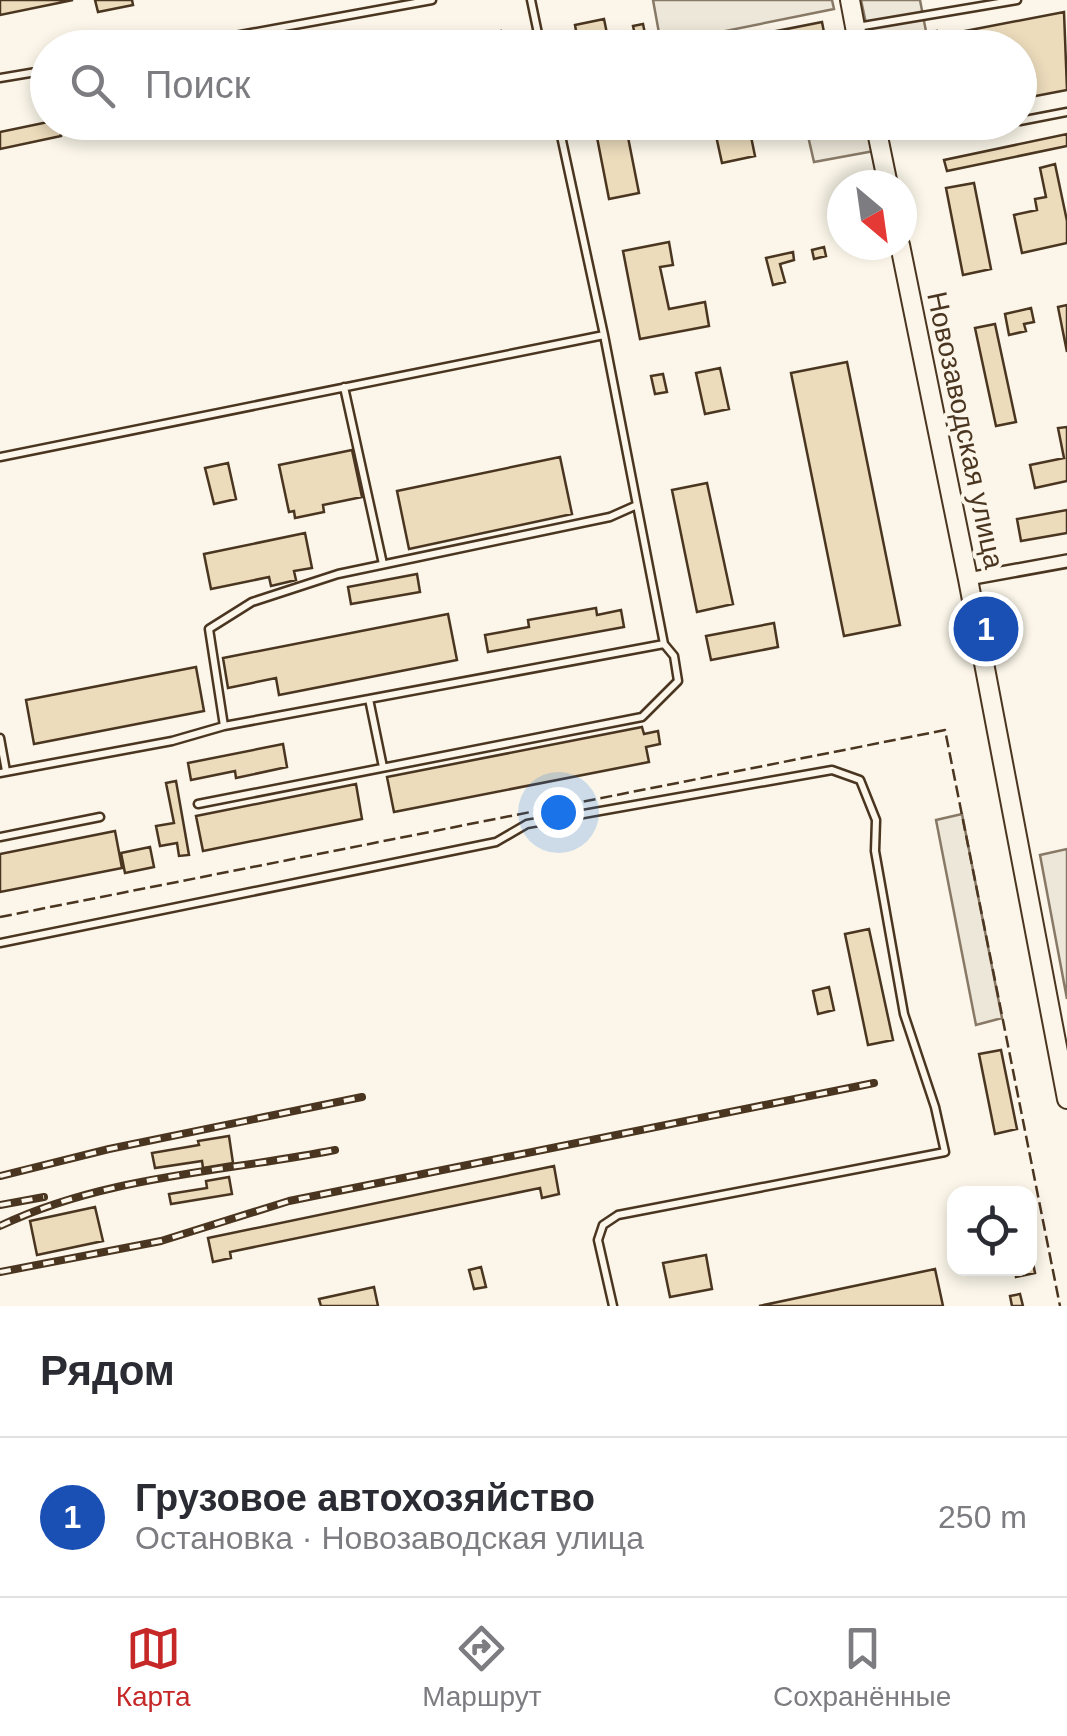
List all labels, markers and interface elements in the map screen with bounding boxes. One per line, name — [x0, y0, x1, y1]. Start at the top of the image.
search box — [30, 30, 1037, 140]
icon: search — [65, 58, 120, 113]
text: Поиск — [145, 64, 250, 106]
north arrow — [827, 170, 917, 260]
street label: Новозаводская улица — [921, 289, 1010, 572]
pin: 1 — [954, 592, 1018, 666]
your location — [533, 787, 584, 838]
map controls — [947, 1186, 1037, 1276]
button: locate — [947, 1186, 1037, 1276]
text: Рядом — [40, 1347, 175, 1394]
text: Грузовое автохозяйство — [135, 1477, 595, 1519]
text: 1 — [64, 1499, 81, 1535]
text: 250 m — [938, 1499, 1027, 1535]
text: Остановка · Новозаводская улица — [135, 1520, 644, 1556]
tab: Карта — [116, 1621, 191, 1713]
tab: Маршрут — [422, 1621, 541, 1713]
tab: Сохранённые — [773, 1621, 951, 1713]

